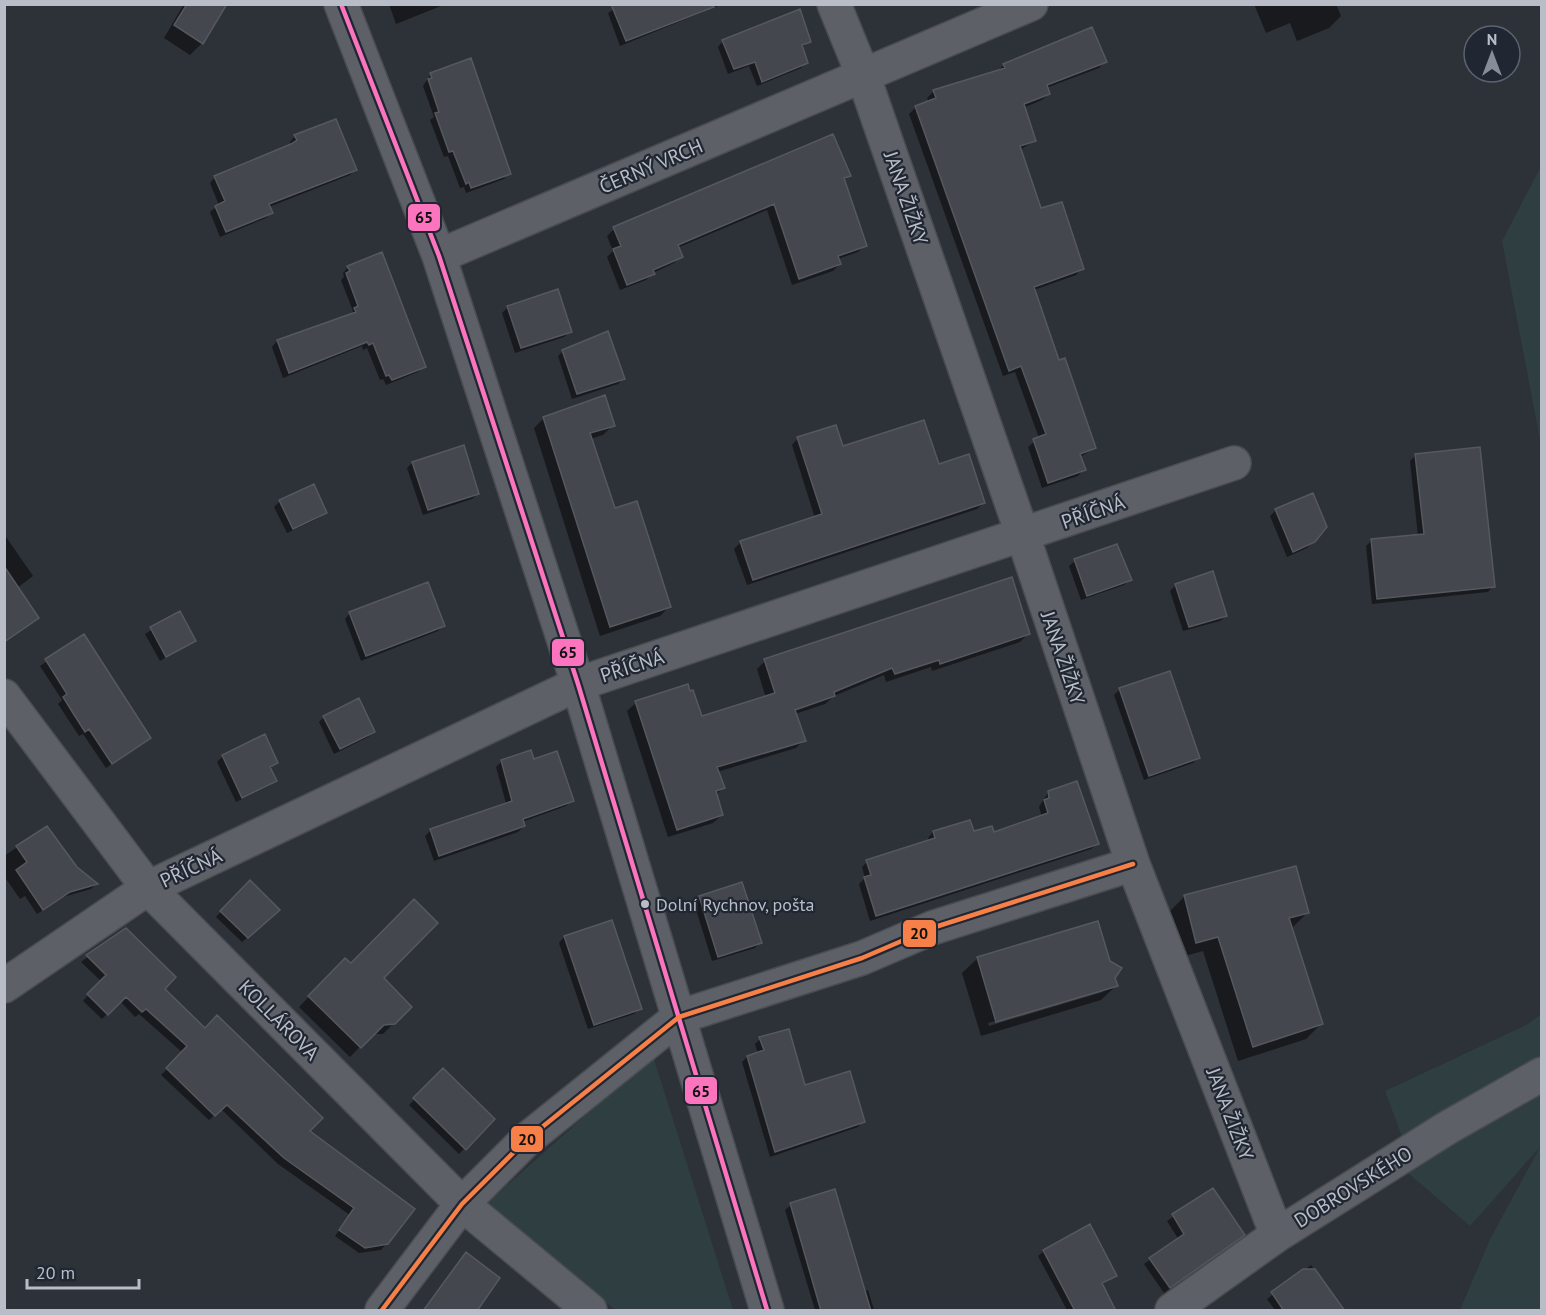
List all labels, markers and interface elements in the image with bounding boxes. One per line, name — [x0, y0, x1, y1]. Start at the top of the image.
north arrow — [1462, 24, 1522, 84]
text: N — [1487, 29, 1497, 49]
street label: ČERNÝ VRCH — [595, 133, 707, 199]
street label: JANA ŽIŽKY — [878, 147, 934, 249]
line badge: 65 — [407, 203, 441, 232]
text: 65 — [415, 207, 433, 227]
street label: PŘÍČNÁ — [1058, 489, 1128, 535]
street label: JANA ŽIŽKY — [1035, 607, 1091, 709]
line badge: 65 — [551, 638, 585, 667]
text: 65 — [559, 642, 577, 662]
street label: PŘÍČNÁ — [597, 643, 667, 688]
street label: PŘÍČNÁ — [156, 842, 226, 894]
place label: Dolní Rychnov, pošta — [656, 893, 815, 916]
marker: Dolní Rychnov, pošta — [639, 898, 651, 910]
line badge: 20 — [902, 919, 937, 948]
text: 20 — [910, 923, 928, 943]
street label: KOLLÁROVA — [233, 974, 325, 1066]
street label: JANA ŽIŽKY — [1200, 1063, 1260, 1165]
line badge: 65 — [684, 1076, 718, 1105]
text: 65 — [692, 1081, 710, 1101]
line badge: 20 — [510, 1125, 544, 1153]
text: 20 — [518, 1129, 536, 1149]
street label: DOBROVSKÉHO — [1289, 1140, 1417, 1234]
scale bar — [27, 1252, 140, 1290]
text: 20 m — [36, 1261, 75, 1284]

